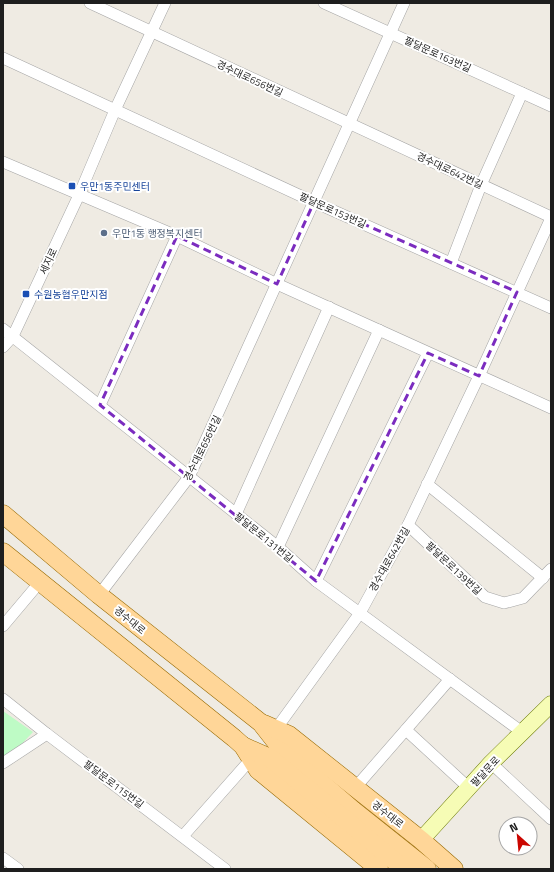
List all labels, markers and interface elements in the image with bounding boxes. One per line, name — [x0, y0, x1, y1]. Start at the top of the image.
street label: 팔달문로163번길 — [402, 33, 474, 76]
street label: 경수대로656번길 — [214, 56, 286, 100]
street label: 경수대로642번길 — [414, 148, 486, 192]
place label: 우만1동주민센터 — [80, 179, 150, 194]
marker: 우만1동주민센터 — [67, 181, 77, 191]
street label: 팔달문로153번길 — [297, 189, 369, 232]
place label: 우만1동 행정복지센터 — [112, 226, 203, 241]
marker: 우만1동 행정복지센터 — [99, 228, 109, 238]
street label: 세지로 — [36, 246, 61, 277]
place label: 수원농협우만지점 — [34, 287, 108, 302]
marker: 수원농협우만지점 — [21, 289, 31, 299]
street label: 경수대로656번길 — [180, 413, 225, 484]
street label: 팔달문로131번길 — [231, 509, 296, 566]
street label: 경수대로642번길 — [365, 524, 413, 594]
street label: 팔달문로139번길 — [422, 538, 485, 598]
street label: 경수대로 — [111, 603, 149, 638]
street label: 팔달문로 — [467, 753, 503, 790]
street label: 팔달문로115번길 — [80, 757, 147, 812]
street label: 경수대로 — [369, 797, 407, 832]
north arrow — [498, 816, 538, 856]
text: N — [506, 818, 520, 836]

